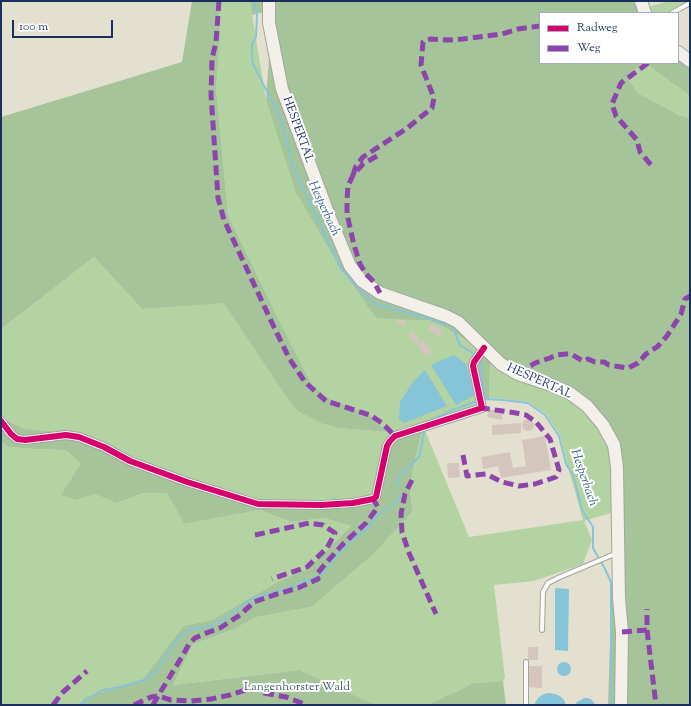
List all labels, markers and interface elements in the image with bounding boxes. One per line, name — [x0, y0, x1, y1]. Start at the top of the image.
scale bar — [14, 12, 115, 38]
legend — [539, 12, 679, 64]
text: 100 m — [19, 18, 48, 36]
text: Radweg — [577, 19, 618, 37]
text: Weg — [577, 39, 601, 57]
street label: HESPERTAL — [278, 95, 316, 165]
water label: Hesperbach — [303, 179, 343, 239]
street label: HESPERTAL — [504, 361, 574, 403]
water label: Hesperbach — [566, 447, 600, 509]
park label: Langenhorster Wald — [244, 681, 350, 695]

